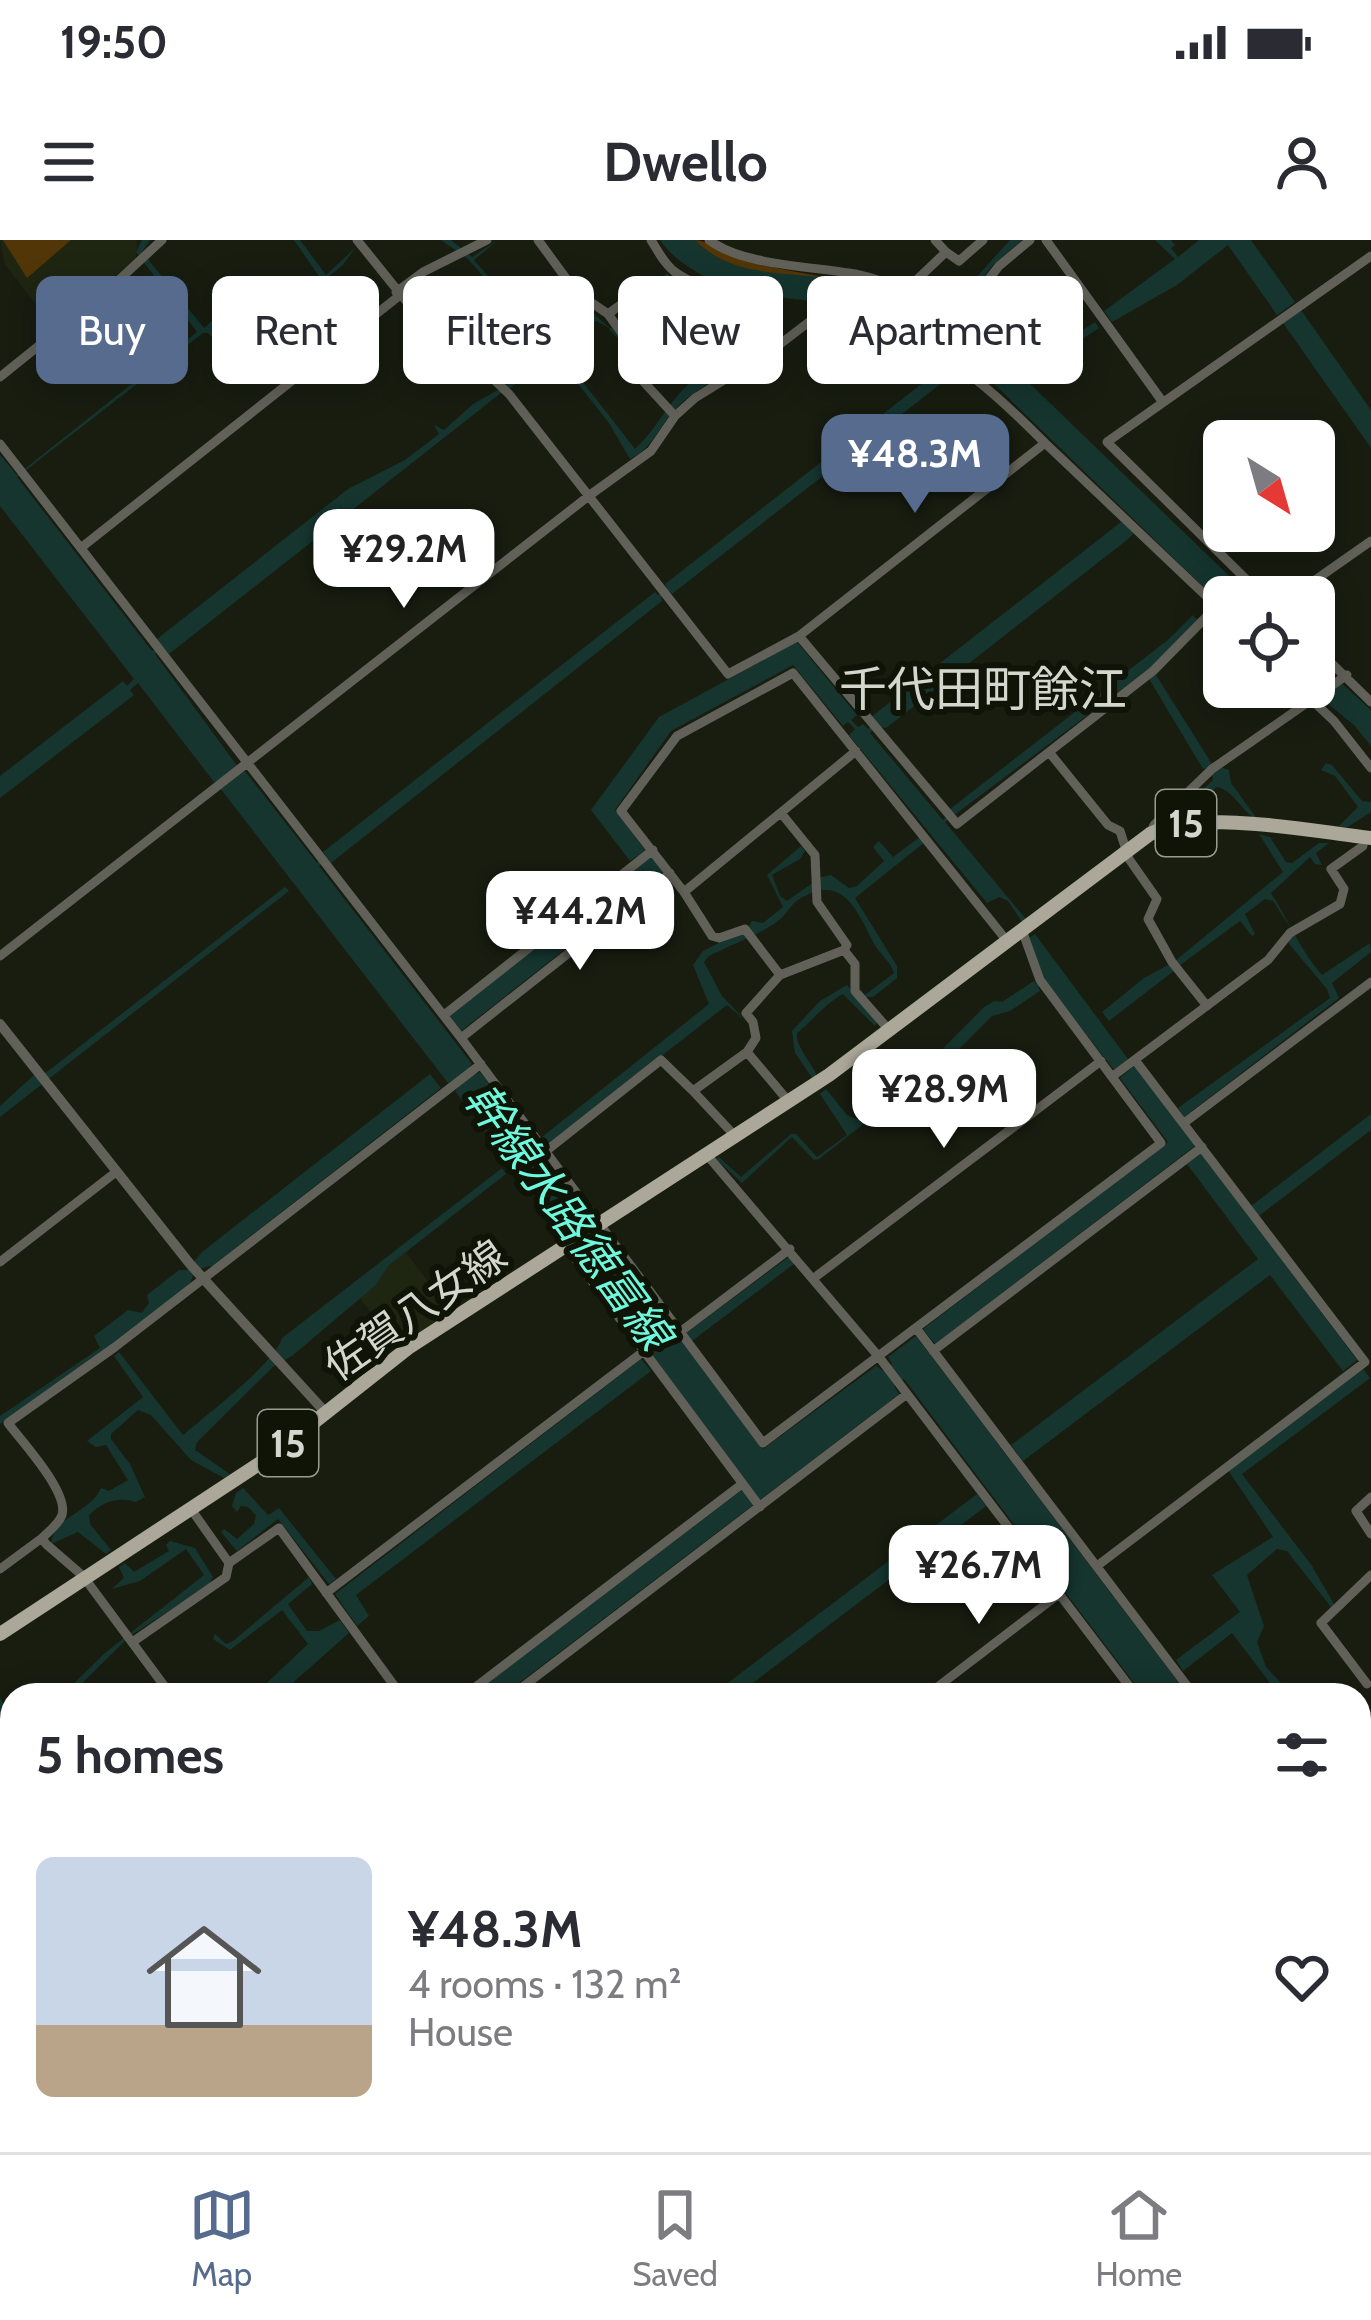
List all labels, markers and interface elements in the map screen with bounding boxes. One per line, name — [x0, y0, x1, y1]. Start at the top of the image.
text: 19:50 — [60, 15, 168, 69]
icon: menu — [36, 129, 102, 195]
text: Dwello — [603, 129, 768, 195]
icon: person — [1269, 129, 1335, 195]
chip: Buy — [36, 276, 188, 384]
chip: Rent — [212, 276, 379, 384]
chip: Filters — [403, 276, 594, 384]
chip: New — [618, 276, 783, 384]
chip: Apartment — [807, 276, 1083, 384]
pin: ¥48.3M — [817, 414, 1013, 516]
north arrow — [1203, 420, 1335, 552]
map controls — [1203, 420, 1335, 708]
text: ¥48.3M — [848, 429, 982, 477]
pin: ¥29.2M — [306, 509, 502, 611]
text: ¥29.2M — [340, 524, 468, 572]
button: locate — [1203, 576, 1335, 708]
district label: 千代田町餘江 — [839, 660, 1127, 718]
road number: 15 — [1156, 790, 1216, 856]
pin: ¥44.2M — [482, 871, 678, 973]
text: ¥44.2M — [513, 886, 647, 934]
pin: ¥28.9M — [846, 1049, 1042, 1151]
text: ¥28.9M — [879, 1064, 1009, 1112]
water label: 幹線水路徳富線 — [454, 1073, 685, 1363]
street label: 佐賀八女線 — [314, 1228, 516, 1392]
road number: 15 — [258, 1410, 318, 1476]
pin: ¥26.7M — [881, 1525, 1077, 1627]
text: ¥26.7M — [916, 1540, 1042, 1588]
icon: filters — [1269, 1722, 1335, 1788]
text: 5 homes — [36, 1724, 224, 1786]
text: ¥48.3M — [408, 1898, 583, 1960]
icon: home — [132, 1905, 276, 2049]
icon: heart — [1269, 1944, 1335, 2010]
text: 4 rooms · 132 m² — [408, 1960, 681, 2008]
text: House — [408, 2008, 513, 2056]
tab: Map — [189, 2182, 255, 2294]
tab: Saved — [632, 2182, 718, 2294]
tab: Home — [1095, 2182, 1182, 2294]

